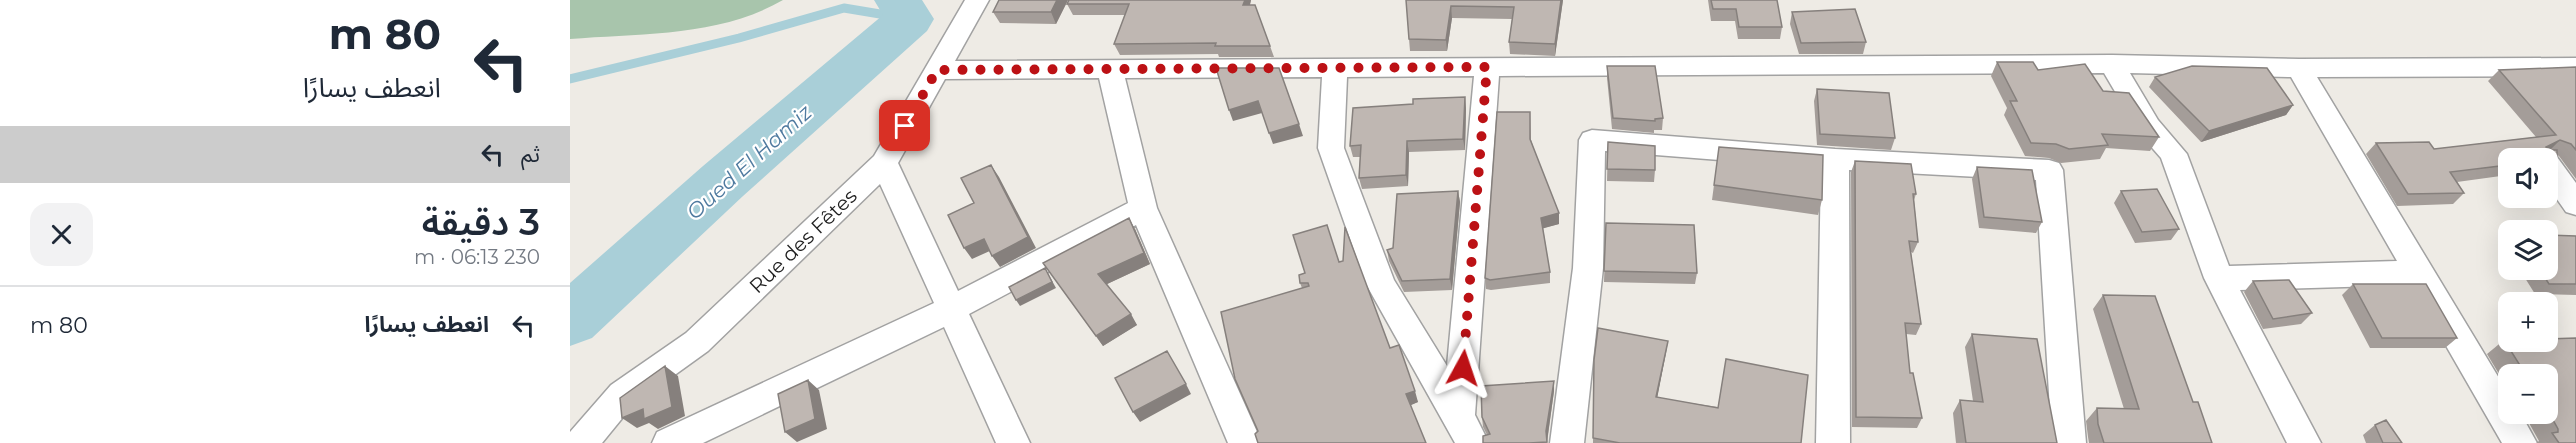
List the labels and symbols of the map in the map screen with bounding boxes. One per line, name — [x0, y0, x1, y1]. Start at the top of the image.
water label: Oued El Hamiz — [681, 99, 817, 225]
pin — [879, 100, 930, 151]
street label: Rue des Fêtes — [744, 184, 862, 298]
position arrow — [1431, 336, 1495, 400]

